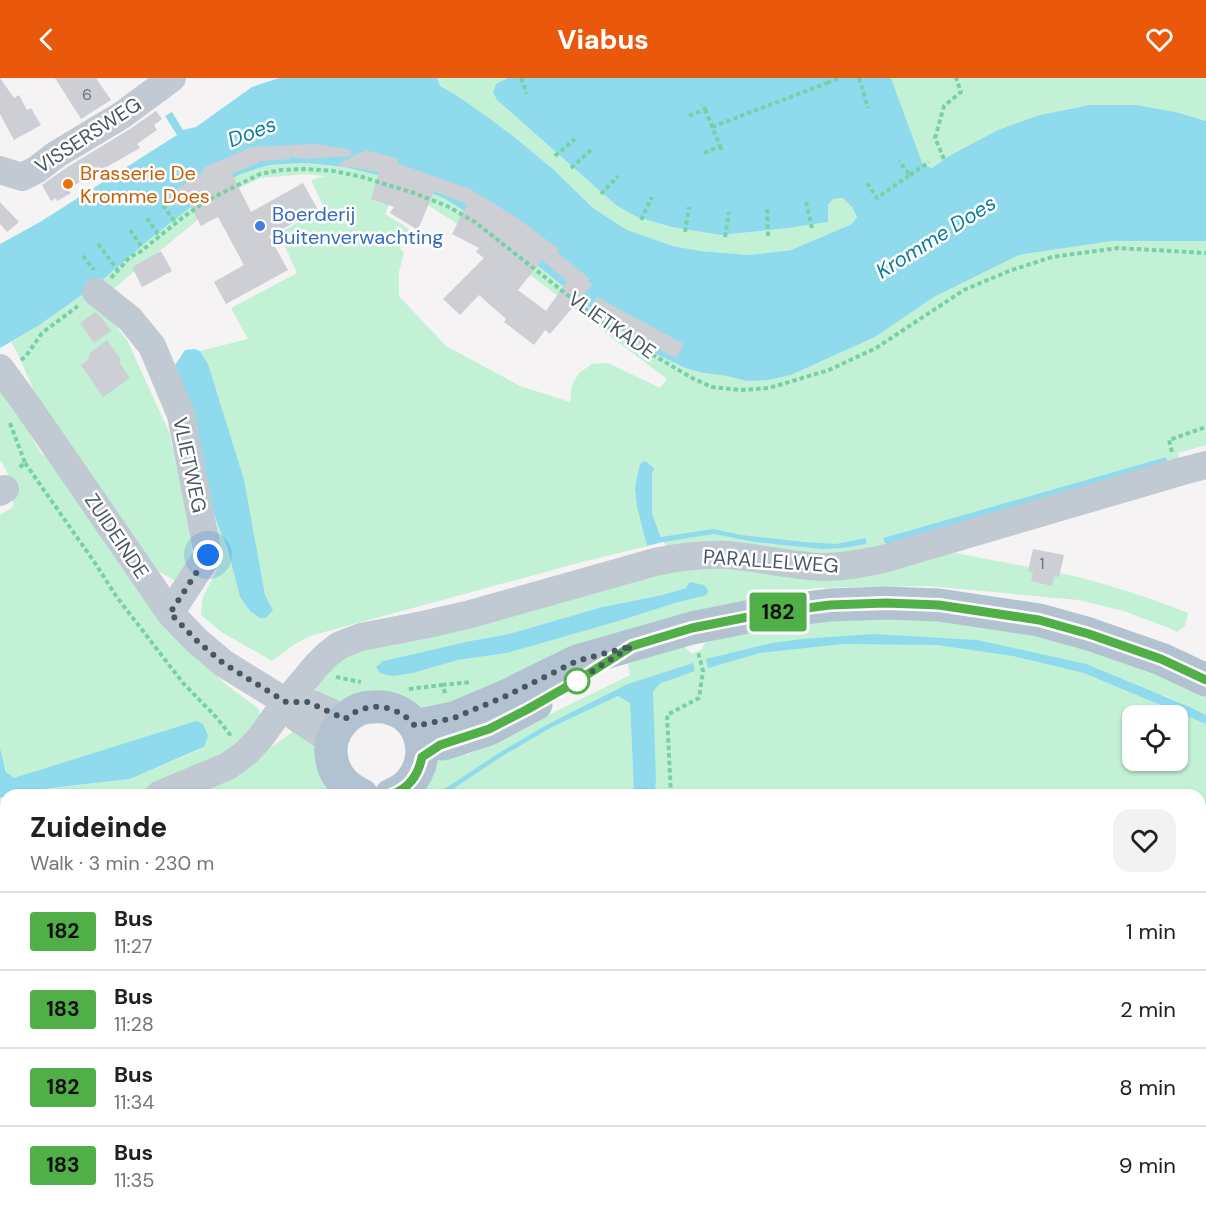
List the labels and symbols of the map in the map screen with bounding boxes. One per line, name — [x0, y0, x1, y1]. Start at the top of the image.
house number: 6 — [82, 84, 92, 105]
street label: VISSERSWEG — [30, 91, 146, 179]
water label: Does — [224, 110, 280, 154]
place label: Brasserie De Kromme Does — [80, 160, 210, 209]
marker: Brasserie De Kromme Does — [61, 177, 75, 191]
water label: Kromme Does — [871, 189, 1001, 285]
place label: Boerderij Buitenverwachting — [272, 201, 443, 250]
marker: Boerderij Buitenverwachting — [253, 219, 267, 233]
street label: VLIETKADE — [563, 285, 661, 365]
street label: VLIETWEG — [167, 415, 213, 515]
street label: ZUIDEINDE — [79, 488, 155, 584]
your location — [193, 540, 223, 570]
street label: PARALLELWEG — [702, 543, 840, 579]
house number: 1 — [1040, 553, 1045, 574]
line badge: 182 — [744, 592, 812, 632]
unlabelled marker — [564, 668, 590, 694]

